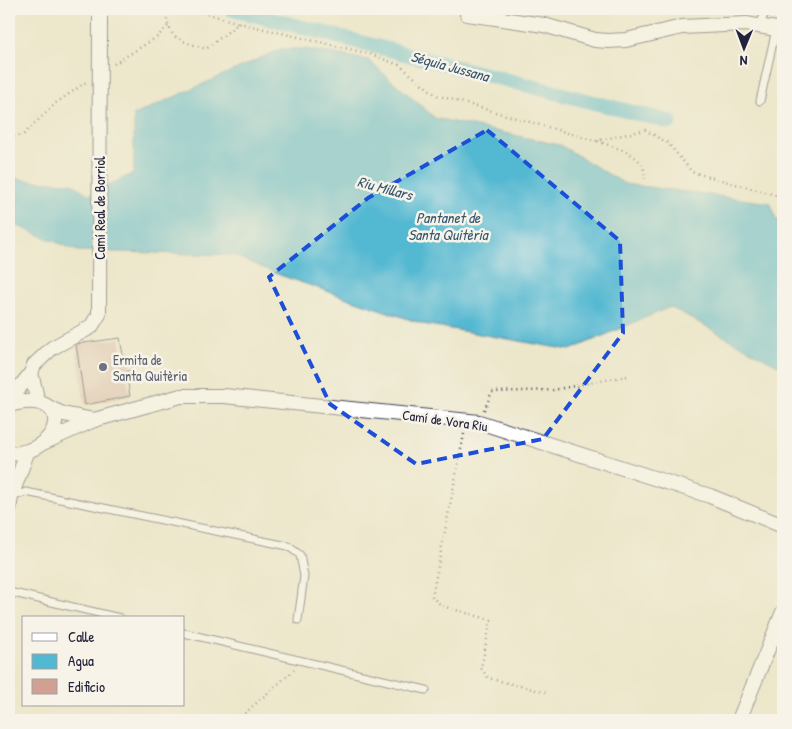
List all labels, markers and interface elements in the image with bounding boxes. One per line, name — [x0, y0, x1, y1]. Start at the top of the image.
north arrow — [720, 22, 770, 72]
water label: Séquia Jussana — [409, 45, 493, 87]
text: N — [739, 52, 748, 71]
street label: Camí Real de Borriol — [90, 156, 109, 260]
water label: Riu Millars — [355, 171, 416, 206]
water label: Pantanet de Santa Quitèria — [408, 207, 490, 245]
place label: Ermita de Santa Quitèria — [113, 350, 188, 385]
marker: Ermita de Santa Quitèria — [97, 361, 109, 373]
street label: Camí de Vora Riu — [401, 405, 489, 435]
legend — [22, 616, 185, 706]
text: Calle — [68, 626, 95, 647]
text: Agua — [68, 650, 94, 671]
text: Edificio — [68, 676, 105, 697]

